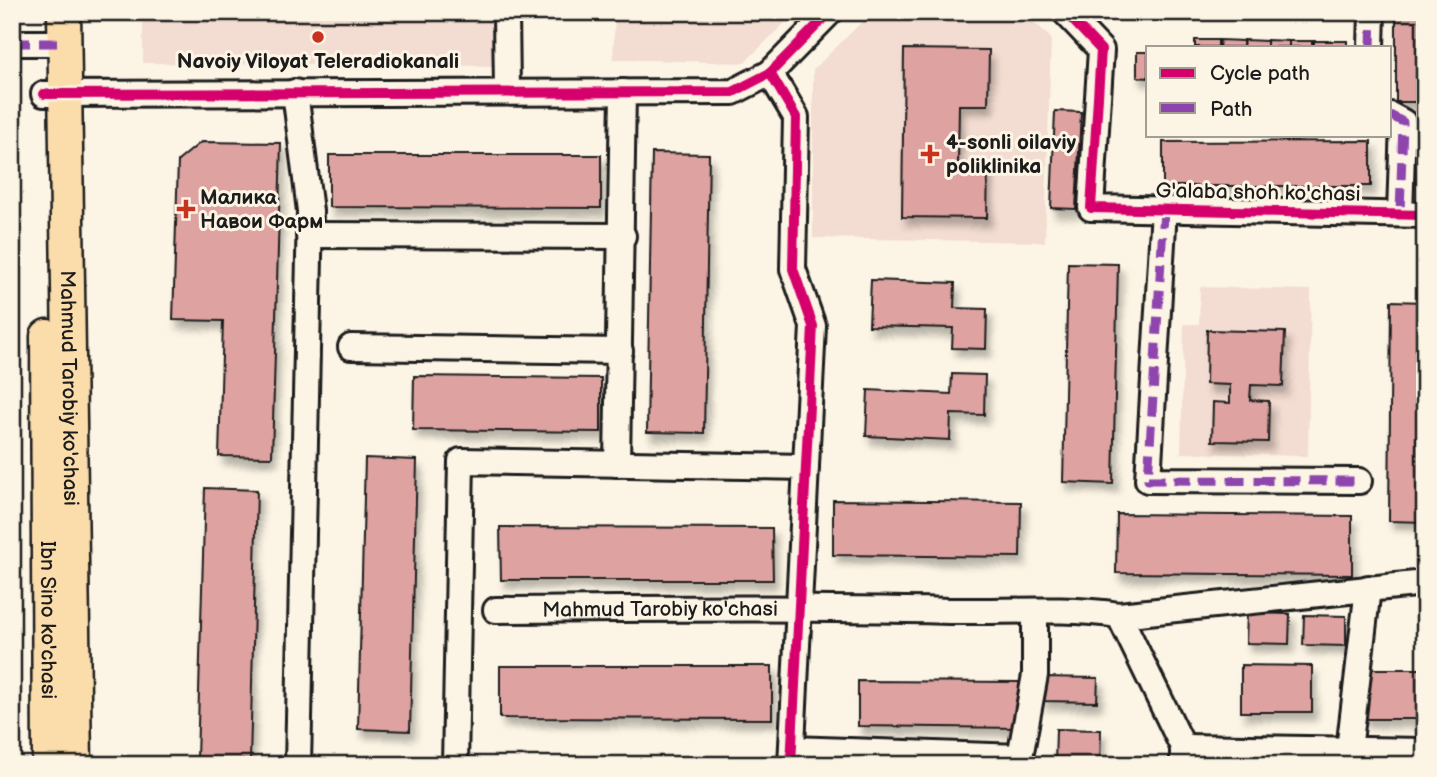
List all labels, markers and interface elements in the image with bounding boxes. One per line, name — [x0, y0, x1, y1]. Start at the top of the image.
marker: Navoiy Viloyat Teleradiokanali — [310, 29, 326, 45]
legend — [1146, 46, 1392, 136]
place label: Navoiy Viloyat Teleradiokanali — [177, 49, 459, 74]
text: Cycle path — [1210, 61, 1310, 86]
text: Path — [1210, 97, 1252, 122]
place label: 4-sonli oilaviy poliklinika — [946, 130, 1077, 179]
marker: 4-sonli oilaviy poliklinika — [920, 144, 940, 164]
street label: G'alaba shoh ko'chasi — [1155, 178, 1361, 207]
place label: Малика Навои Фарм — [200, 185, 323, 234]
marker: Малика Навои Фарм — [178, 201, 194, 217]
street label: Mahmud Tarobiy ko'chasi — [55, 270, 83, 506]
street label: Ibn Sino ko'chasi — [35, 541, 61, 699]
street label: Mahmud Tarobiy ko'chasi — [542, 597, 778, 623]

